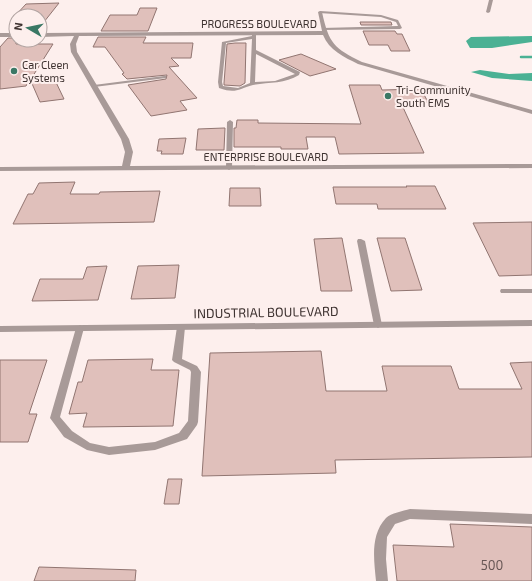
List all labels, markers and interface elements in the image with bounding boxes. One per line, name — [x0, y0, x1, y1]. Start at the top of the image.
north arrow — [8, 8, 48, 48]
street label: PROGRESS BOULEVARD — [201, 17, 317, 30]
text: N — [11, 21, 25, 31]
place label: Car Cleen Systems — [22, 58, 69, 84]
marker: Car Cleen Systems — [9, 66, 19, 76]
place label: Tri-Community South EMS — [396, 83, 471, 109]
marker: Tri-Community South EMS — [383, 91, 393, 101]
street label: ENTERPRISE BOULEVARD — [204, 150, 328, 163]
street label: INDUSTRIAL BOULEVARD — [193, 303, 339, 321]
house number: 500 — [481, 557, 503, 573]

